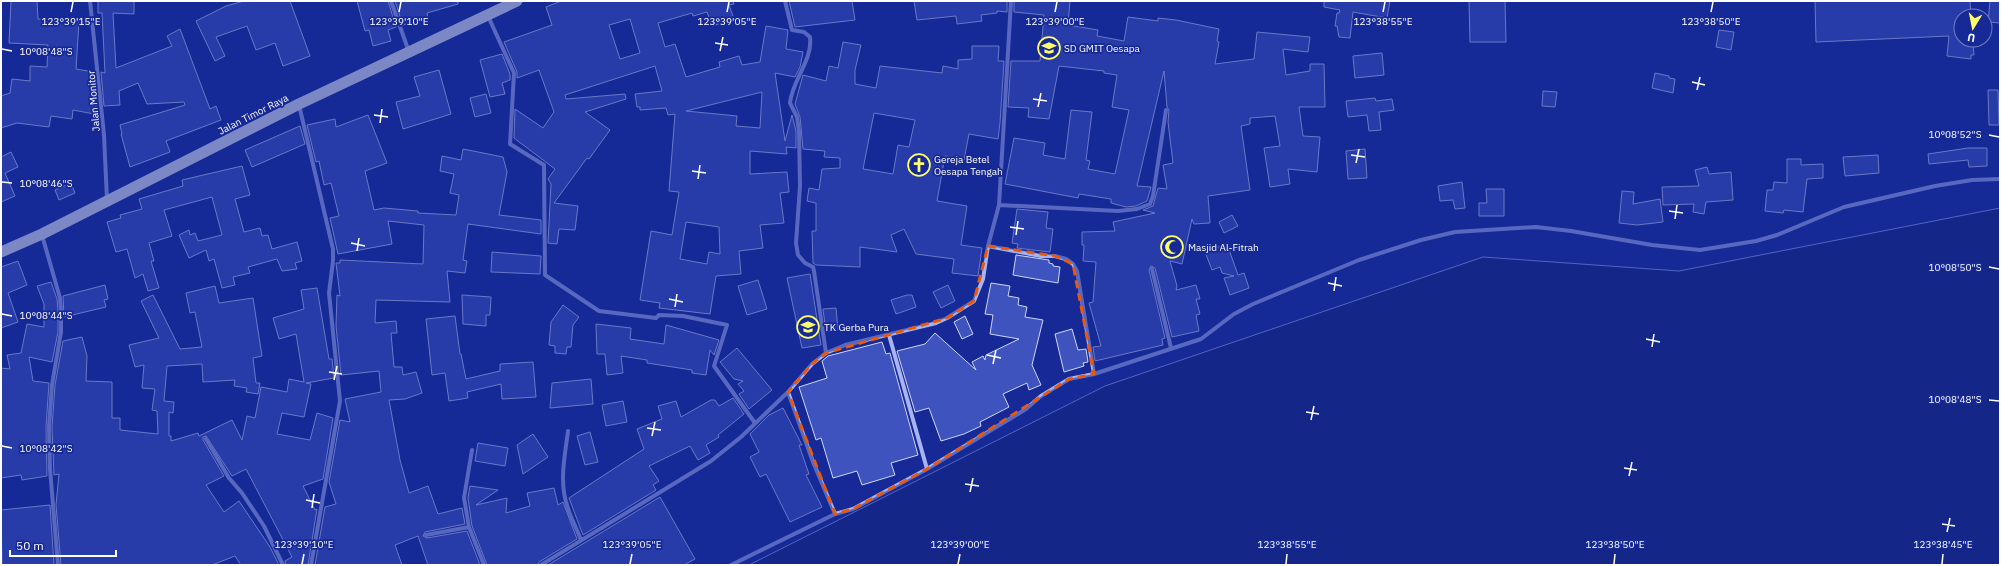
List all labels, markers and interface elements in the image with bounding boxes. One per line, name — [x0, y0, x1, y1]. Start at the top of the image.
north arrow — [1953, 8, 1993, 48]
text: 123°39'15"E — [41, 15, 101, 28]
text: 123°39'10"E — [369, 15, 429, 28]
text: 123°39'05"E — [697, 15, 757, 28]
text: 123°39'00"E — [1025, 15, 1085, 28]
text: 123°38'55"E — [1353, 15, 1413, 28]
text: 123°38'50"E — [1681, 15, 1741, 28]
text: U — [1966, 30, 1976, 45]
school or university icon: SD GMIT Oesapa — [1036, 35, 1062, 61]
place label: SD GMIT Oesapa — [1064, 42, 1141, 55]
text: 10°08'48"S — [19, 45, 73, 58]
street label: Jalan Monitor — [84, 70, 103, 132]
street label: Jalan Timor Raya — [216, 91, 291, 138]
text: 10°08'52"S — [1928, 128, 1982, 141]
church icon: Gereja Betel Oesapa Tengah — [906, 152, 932, 178]
place label: Gereja Betel Oesapa Tengah — [934, 153, 1003, 178]
text: 10°08'46"S — [19, 177, 73, 190]
mosque icon: Masjid Al-Fitrah — [1159, 234, 1185, 260]
place label: Masjid Al-Fitrah — [1188, 241, 1259, 254]
text: 10°08'50"S — [1928, 261, 1982, 274]
text: 10°08'44"S — [19, 309, 73, 322]
school or university icon: TK Gerba Pura — [795, 314, 821, 340]
place label: TK Gerba Pura — [824, 321, 889, 334]
text: 10°08'48"S — [1928, 393, 1982, 406]
text: 10°08'42"S — [19, 442, 73, 455]
scale bar — [10, 532, 116, 558]
text: 50 m — [16, 538, 44, 553]
text: 123°39'10"E — [274, 538, 334, 551]
text: 123°39'05"E — [602, 538, 662, 551]
text: 123°39'00"E — [930, 538, 990, 551]
text: 123°38'55"E — [1257, 538, 1317, 551]
text: 123°38'50"E — [1585, 538, 1645, 551]
text: 123°38'45"E — [1913, 538, 1973, 551]

